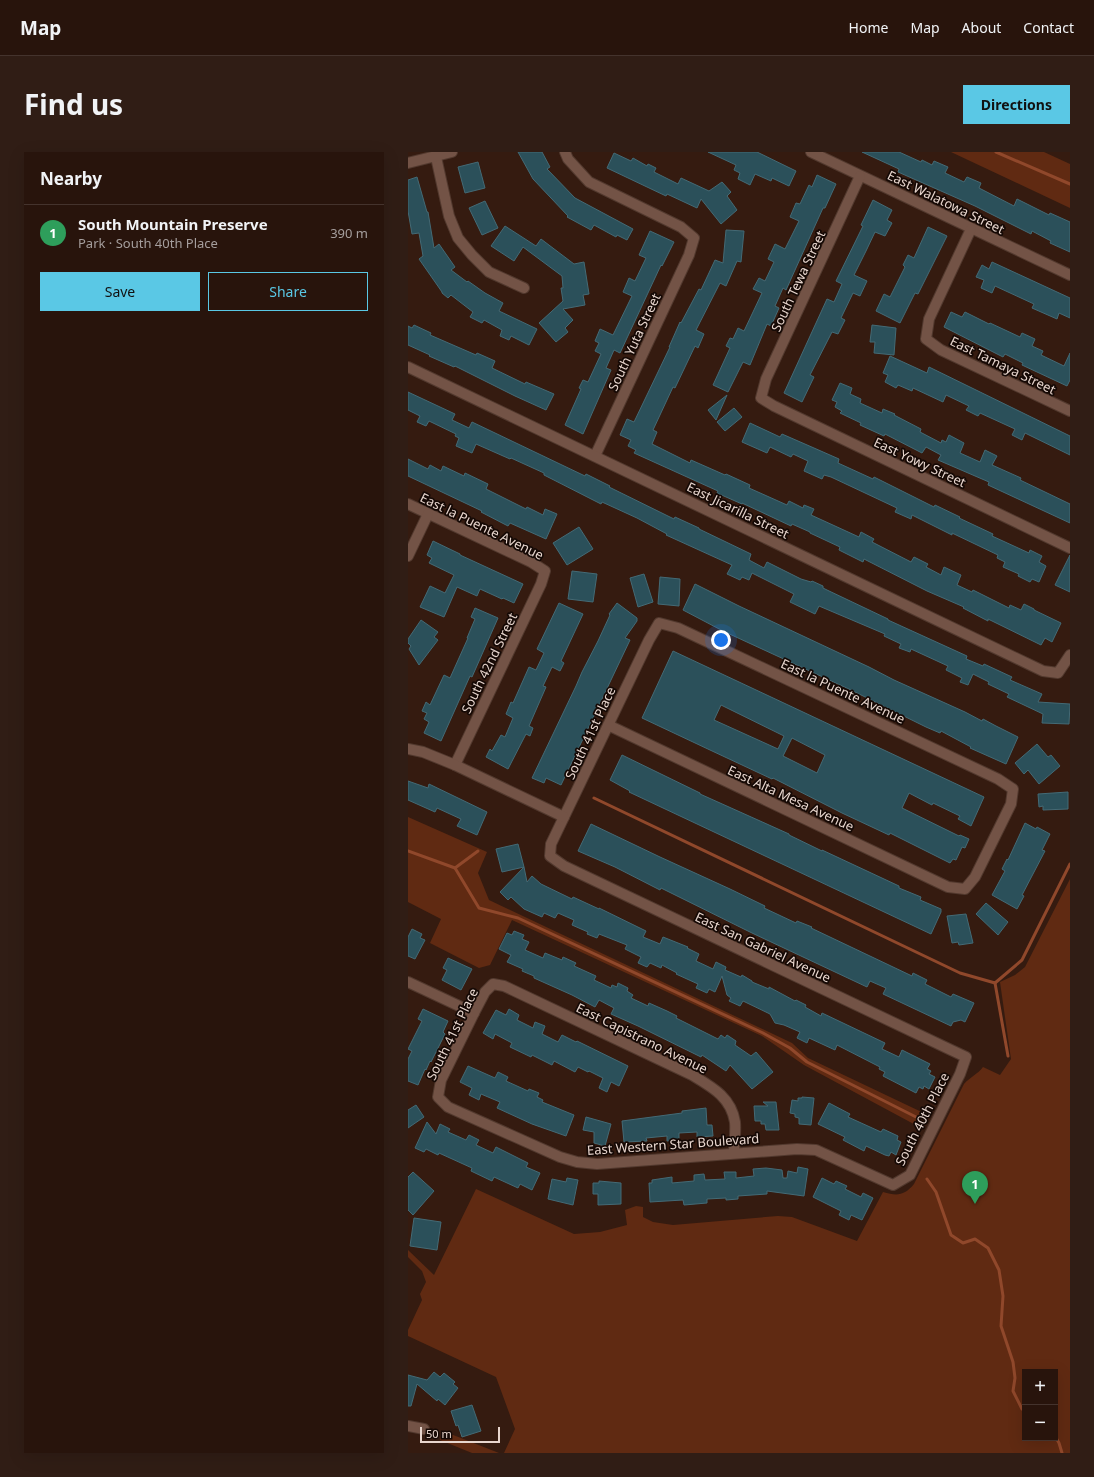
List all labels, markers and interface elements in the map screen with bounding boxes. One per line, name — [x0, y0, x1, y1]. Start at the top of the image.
text: Map — [20, 15, 61, 41]
text: Home — [849, 18, 888, 37]
text: Map — [910, 18, 940, 37]
text: About — [962, 18, 1001, 37]
text: Contact — [1023, 18, 1074, 37]
text: Find us — [24, 85, 123, 123]
button: Directions — [963, 85, 1070, 124]
street label: East Walatowa Street — [884, 166, 1008, 238]
text: Nearby — [40, 167, 102, 190]
text: South Mountain Preserve — [78, 214, 268, 234]
text: 1 — [49, 224, 57, 242]
text: 390 m — [330, 224, 368, 242]
street label: South Tewa Street — [767, 227, 829, 335]
text: Park · South 40th Place — [78, 234, 218, 252]
button: Save — [40, 272, 200, 311]
button: Share — [208, 272, 368, 311]
street label: South Yuta Street — [603, 290, 665, 394]
street label: East Tamaya Street — [947, 332, 1059, 399]
street label: East Yowy Street — [871, 433, 969, 491]
street label: East Jicarilla Street — [684, 477, 792, 543]
street label: East la Puente Avenue — [417, 488, 547, 564]
street label: South 42nd Street — [457, 609, 521, 716]
your location — [711, 630, 731, 650]
street label: East la Puente Avenue — [778, 654, 908, 728]
street label: South 41st Place — [561, 684, 619, 782]
street label: East Alta Mesa Avenue — [725, 761, 857, 835]
street label: East San Gabriel Avenue — [692, 908, 834, 986]
street label: South 41st Place — [422, 985, 482, 1083]
street label: East Capistrano Avenue — [573, 998, 711, 1078]
street label: South 40th Place — [891, 1069, 953, 1169]
street label: East Western Star Boulevard — [586, 1129, 760, 1159]
pin: 1 — [962, 1171, 988, 1204]
map controls — [1022, 1369, 1058, 1441]
button: + — [1022, 1369, 1058, 1405]
button: − — [1022, 1405, 1058, 1441]
scale bar — [420, 1425, 500, 1444]
text: 50 m — [426, 1426, 452, 1441]

